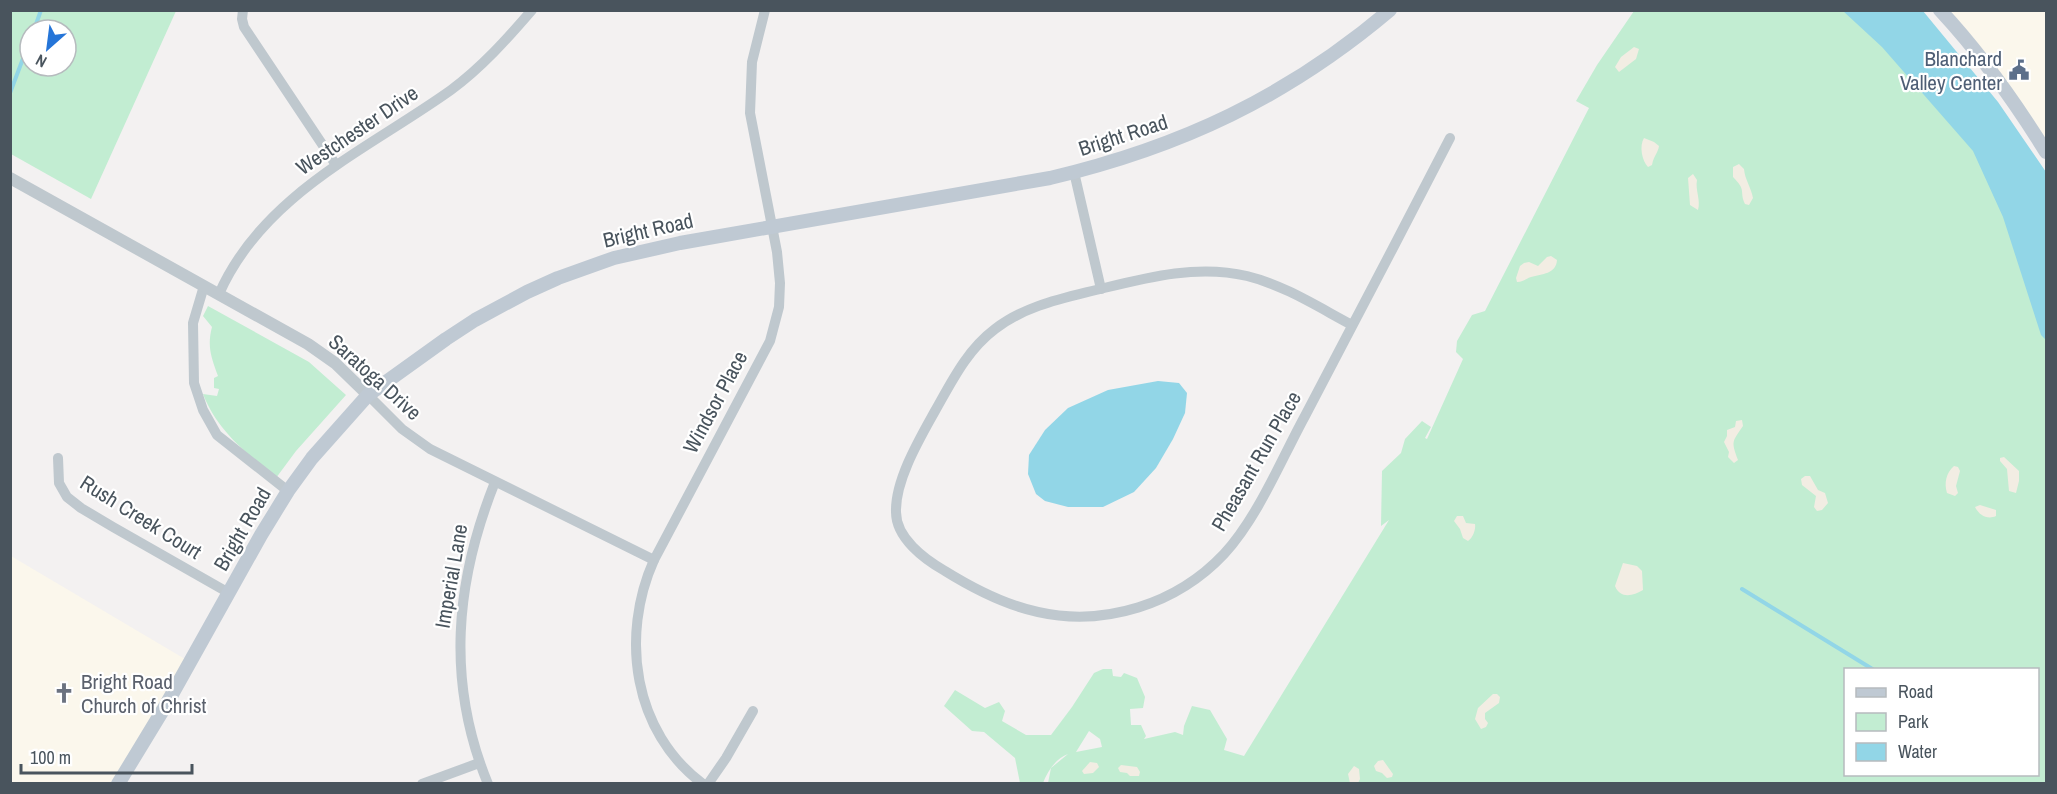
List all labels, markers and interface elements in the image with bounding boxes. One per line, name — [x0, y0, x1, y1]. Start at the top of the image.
north arrow — [18, 18, 78, 78]
place label: Blanchard Valley Center — [1900, 44, 2002, 97]
text: N — [32, 49, 50, 73]
public building icon: Blanchard Valley Center — [2007, 58, 2031, 82]
street label: Westchester Drive — [290, 78, 424, 182]
street label: Bright Road — [1075, 107, 1171, 163]
street label: Bright Road — [600, 206, 696, 254]
street label: Saratoga Drive — [322, 327, 428, 427]
street label: Windsor Place — [676, 346, 754, 458]
street label: Pheasant Run Place — [1204, 386, 1308, 536]
street label: Rush Creek Court — [75, 468, 207, 566]
street label: Bright Road — [206, 482, 278, 576]
street label: Imperial Lane — [428, 522, 474, 630]
place label: Bright Road Church of Christ — [81, 667, 207, 720]
legend — [1844, 668, 2039, 776]
text: Road — [1898, 679, 1933, 704]
church icon: Bright Road Church of Christ — [52, 681, 76, 705]
text: Park — [1898, 709, 1929, 734]
scale bar — [21, 737, 192, 775]
text: Water — [1898, 739, 1937, 764]
text: 100 m — [30, 745, 71, 770]

